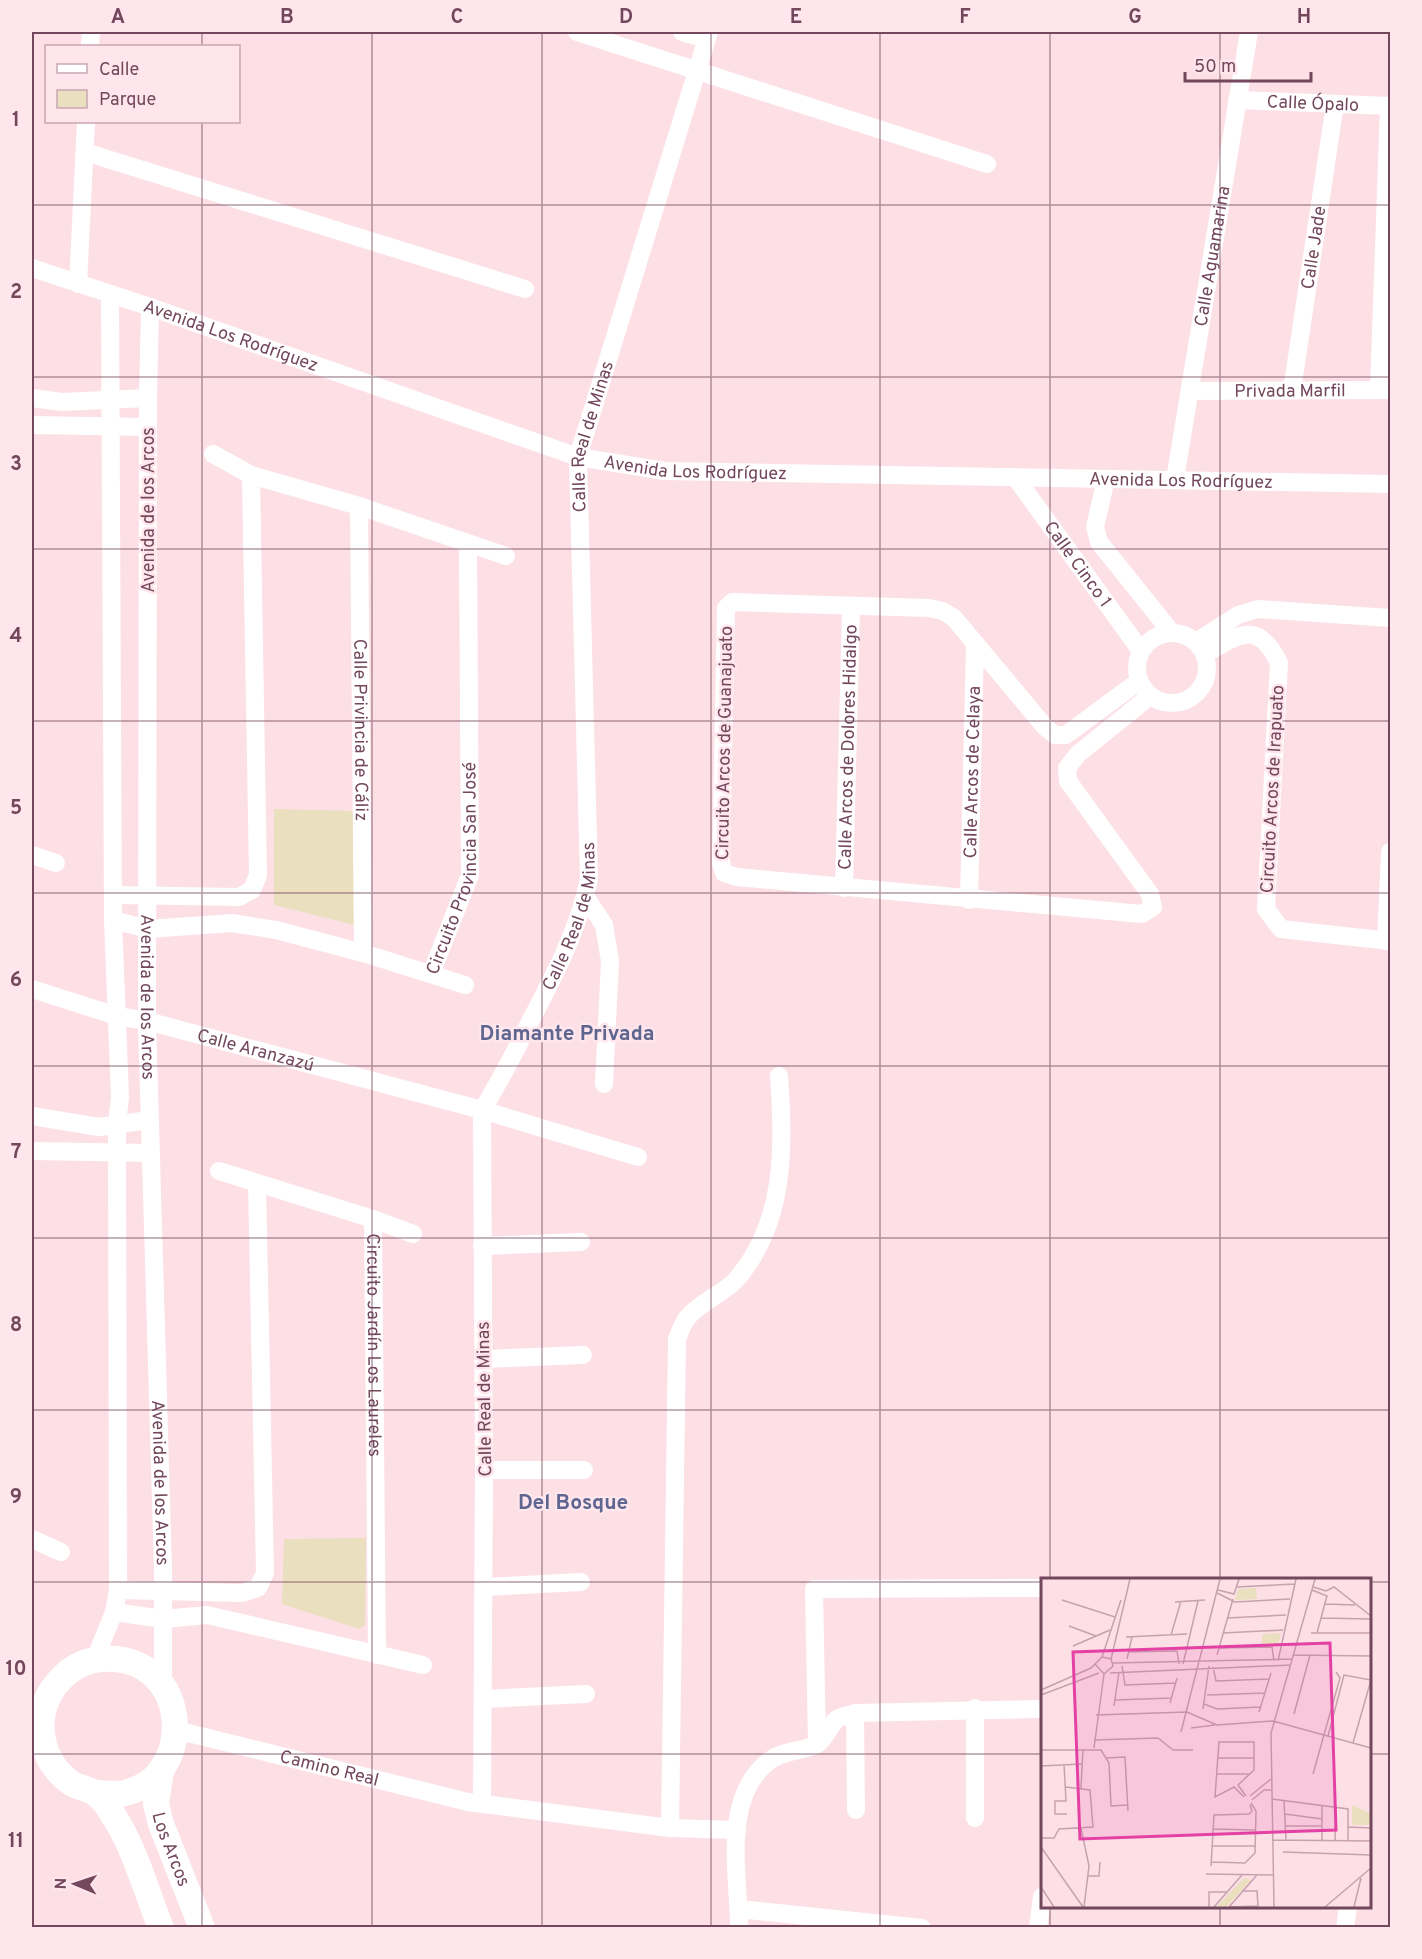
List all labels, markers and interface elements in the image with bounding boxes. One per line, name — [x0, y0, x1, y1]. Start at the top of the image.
text: A — [111, 5, 125, 31]
text: B — [280, 5, 294, 31]
text: C — [451, 5, 463, 31]
text: D — [619, 5, 633, 31]
text: E — [790, 5, 802, 31]
text: F — [959, 5, 971, 31]
text: G — [1128, 5, 1142, 31]
text: H — [1297, 5, 1311, 31]
legend — [45, 45, 240, 123]
scale bar — [1185, 45, 1311, 83]
text: 50 m — [1194, 56, 1236, 79]
text: Calle — [99, 59, 139, 82]
text: Parque — [99, 89, 156, 112]
street label: Calle Ópalo — [1266, 91, 1359, 118]
text: 1 — [12, 108, 20, 134]
street label: Calle Aguamarina — [1190, 184, 1236, 328]
street label: Calle Jade — [1297, 205, 1333, 291]
text: 2 — [10, 280, 22, 306]
street label: Avenida Los Rodríguez — [140, 296, 321, 378]
street label: Calle Real de Minas — [568, 358, 620, 513]
street label: Privada Marfil — [1234, 380, 1346, 404]
street label: Avenida de los Arcos — [138, 427, 161, 593]
street label: Avenida Los Rodríguez — [602, 451, 787, 486]
text: 3 — [10, 452, 22, 478]
street label: Avenida Los Rodríguez — [1089, 469, 1273, 495]
street label: Calle Cinco 1 — [1038, 517, 1116, 613]
text: 4 — [10, 624, 22, 650]
street label: Calle Arcos de Dolores Hidalgo — [834, 624, 864, 870]
street label: Circuito Arcos de Guanajuato — [712, 626, 739, 860]
street label: Calle Privincia de Cáliz — [347, 639, 372, 821]
street label: Circuito Arcos de Irapuato — [1257, 684, 1290, 894]
street label: Calle Arcos de Celaya — [960, 686, 987, 859]
street label: Circuito Provincia San José — [422, 762, 483, 978]
text: 5 — [10, 796, 22, 822]
street label: Calle Real de Minas — [538, 842, 603, 995]
street label: Avenida de los Arcos — [134, 914, 159, 1080]
text: 6 — [10, 968, 22, 994]
district label: Diamante Privada — [480, 1021, 654, 1048]
street label: Calle Aranzazú — [194, 1025, 316, 1078]
text: 7 — [11, 1140, 21, 1166]
street label: Circuito Jardín Los Laureles — [360, 1233, 385, 1457]
text: 8 — [10, 1313, 22, 1339]
street label: Calle Real de Minas — [473, 1321, 498, 1477]
street label: Avenida de los Arcos — [145, 1400, 173, 1566]
text: 9 — [10, 1485, 22, 1511]
district label: Del Bosque — [518, 1490, 628, 1517]
inset map — [1041, 1578, 1371, 1908]
text: 10 — [5, 1657, 27, 1683]
street label: Camino Real — [277, 1746, 381, 1793]
street label: Los Arcos — [145, 1810, 195, 1890]
text: 11 — [8, 1829, 24, 1855]
north arrow — [45, 1854, 105, 1914]
text: N — [52, 1877, 72, 1890]

